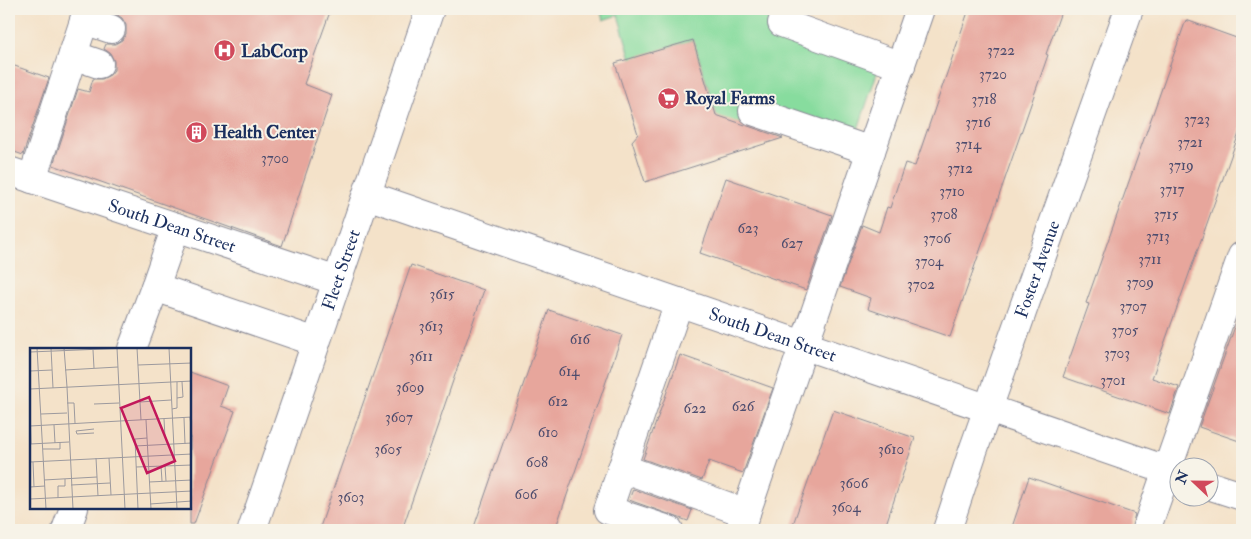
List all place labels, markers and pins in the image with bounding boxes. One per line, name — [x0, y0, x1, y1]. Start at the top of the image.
hospital icon: LabCorp — [213, 39, 237, 63]
place label: LabCorp — [241, 40, 308, 63]
supermarket icon: Royal Farms — [657, 86, 681, 110]
place label: Royal Farms — [685, 87, 775, 110]
building icon: Health Center — [185, 120, 209, 144]
place label: Health Center — [213, 121, 316, 144]

